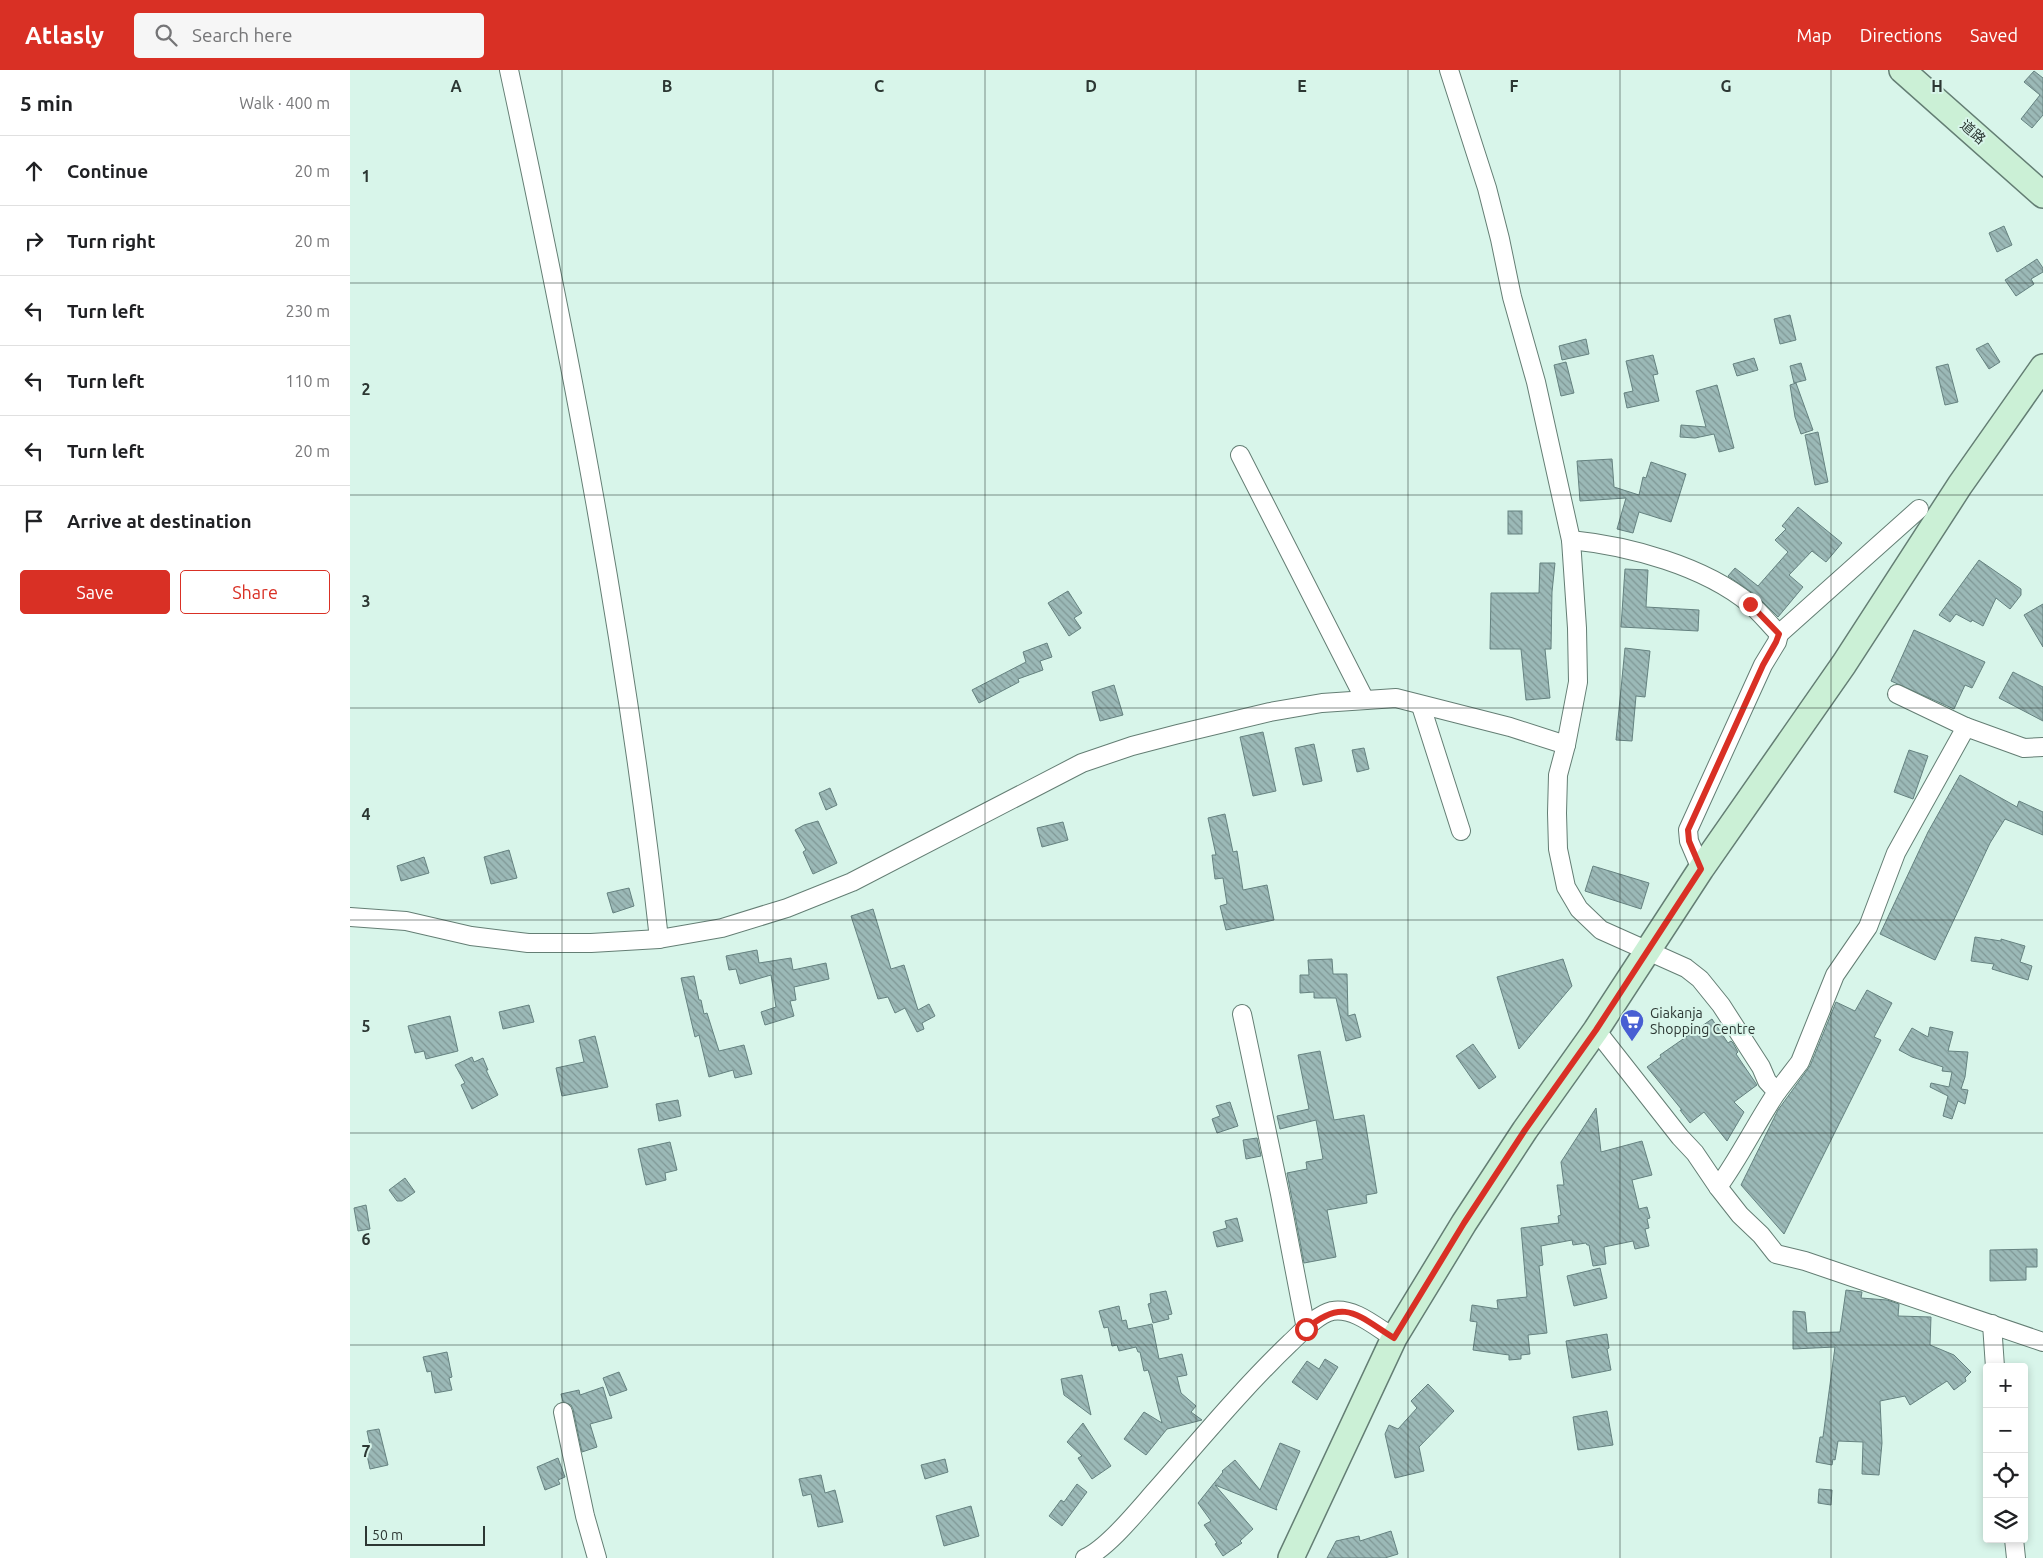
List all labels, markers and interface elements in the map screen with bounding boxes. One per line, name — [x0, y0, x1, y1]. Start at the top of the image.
search box — [134, 13, 484, 58]
icon: search — [152, 21, 180, 49]
text: Atlasly — [25, 22, 104, 49]
text: Search here — [192, 24, 292, 46]
text: Map — [1796, 25, 1832, 45]
text: Directions — [1860, 25, 1942, 45]
text: Saved — [1970, 25, 2018, 45]
text: A — [450, 77, 462, 95]
text: B — [662, 77, 672, 95]
text: C — [874, 77, 884, 95]
text: D — [1085, 77, 1097, 95]
text: E — [1297, 77, 1307, 95]
text: F — [1510, 77, 1519, 95]
text: G — [1720, 77, 1732, 95]
text: H — [1931, 77, 1943, 95]
text: 5 min — [20, 91, 73, 115]
text: Walk · 400 m — [239, 94, 330, 112]
street label: 道路 — [1957, 117, 1989, 147]
icon: ahead — [20, 157, 48, 185]
text: Continue — [67, 160, 148, 182]
text: 20 m — [294, 162, 330, 180]
text: 1 — [361, 167, 371, 185]
icon: right — [20, 227, 48, 255]
text: Turn right — [67, 230, 155, 252]
text: 20 m — [294, 232, 330, 250]
icon: left — [20, 297, 48, 325]
text: Turn left — [67, 300, 145, 322]
text: 230 m — [285, 302, 330, 320]
icon: left — [20, 367, 48, 395]
text: Turn left — [67, 370, 145, 392]
text: 110 m — [285, 372, 330, 390]
text: 2 — [361, 380, 371, 398]
icon: left — [20, 437, 48, 465]
text: Turn left — [67, 440, 145, 462]
text: 20 m — [294, 442, 330, 460]
icon: arrive — [20, 507, 48, 535]
text: Arrive at destination — [67, 510, 252, 532]
button: Save — [20, 570, 170, 614]
button: Share — [180, 570, 330, 614]
text: 3 — [361, 592, 371, 610]
route end — [1739, 593, 1762, 616]
text: 4 — [361, 805, 371, 823]
place label: Giakanja Shopping Centre — [1650, 1005, 1755, 1037]
supermarket icon: Giakanja Shopping Centre — [1619, 1008, 1645, 1042]
text: 5 — [361, 1017, 371, 1035]
text: 6 — [361, 1230, 371, 1248]
route start — [1295, 1318, 1318, 1341]
map controls — [1983, 1363, 2028, 1543]
button: + — [1983, 1363, 2028, 1408]
button: − — [1983, 1408, 2028, 1453]
text: 7 — [361, 1442, 371, 1460]
button: locate — [1983, 1453, 2028, 1498]
button: layers — [1983, 1498, 2028, 1543]
scale bar — [365, 1523, 485, 1546]
text: 50 m — [372, 1527, 403, 1543]

